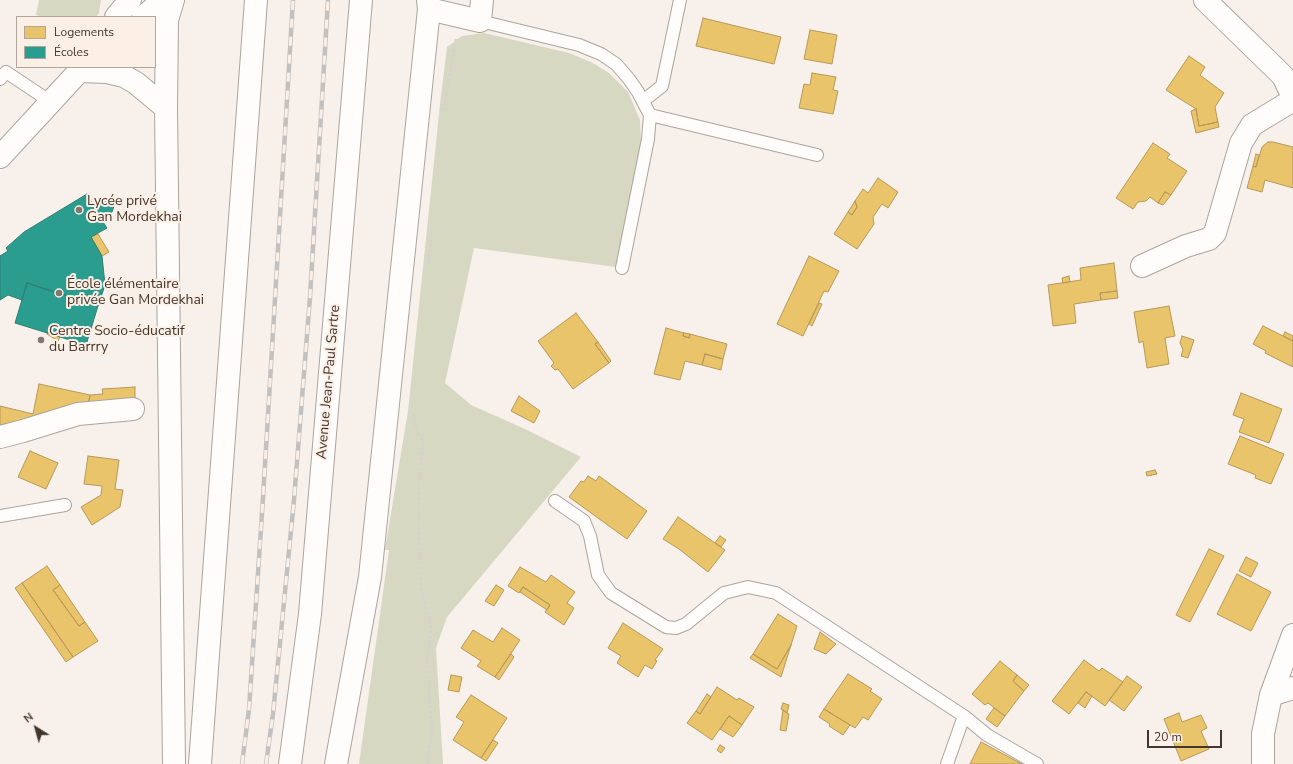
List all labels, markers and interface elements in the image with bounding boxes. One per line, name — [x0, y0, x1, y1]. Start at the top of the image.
legend — [16, 16, 156, 68]
text: Logements — [54, 24, 114, 40]
text: Écoles — [54, 44, 89, 60]
place label: Lycée privé Gan Mordekhai — [87, 194, 182, 226]
marker: Lycée privé Gan Mordekhai — [74, 205, 84, 215]
place label: École élémentaire privée Gan Mordekhai — [67, 277, 204, 310]
marker: École élémentaire privée Gan Mordekhai — [54, 288, 64, 298]
street label: Avenue Jean-Paul Sartre — [314, 304, 344, 460]
place label: Centre Socio-éducatif du Barrry — [49, 324, 185, 356]
marker: Centre Socio-éducatif du Barrry — [36, 335, 46, 345]
north arrow — [16, 708, 56, 748]
text: N — [21, 710, 36, 726]
scale bar — [1149, 722, 1224, 748]
text: 20 m — [1154, 729, 1182, 745]

